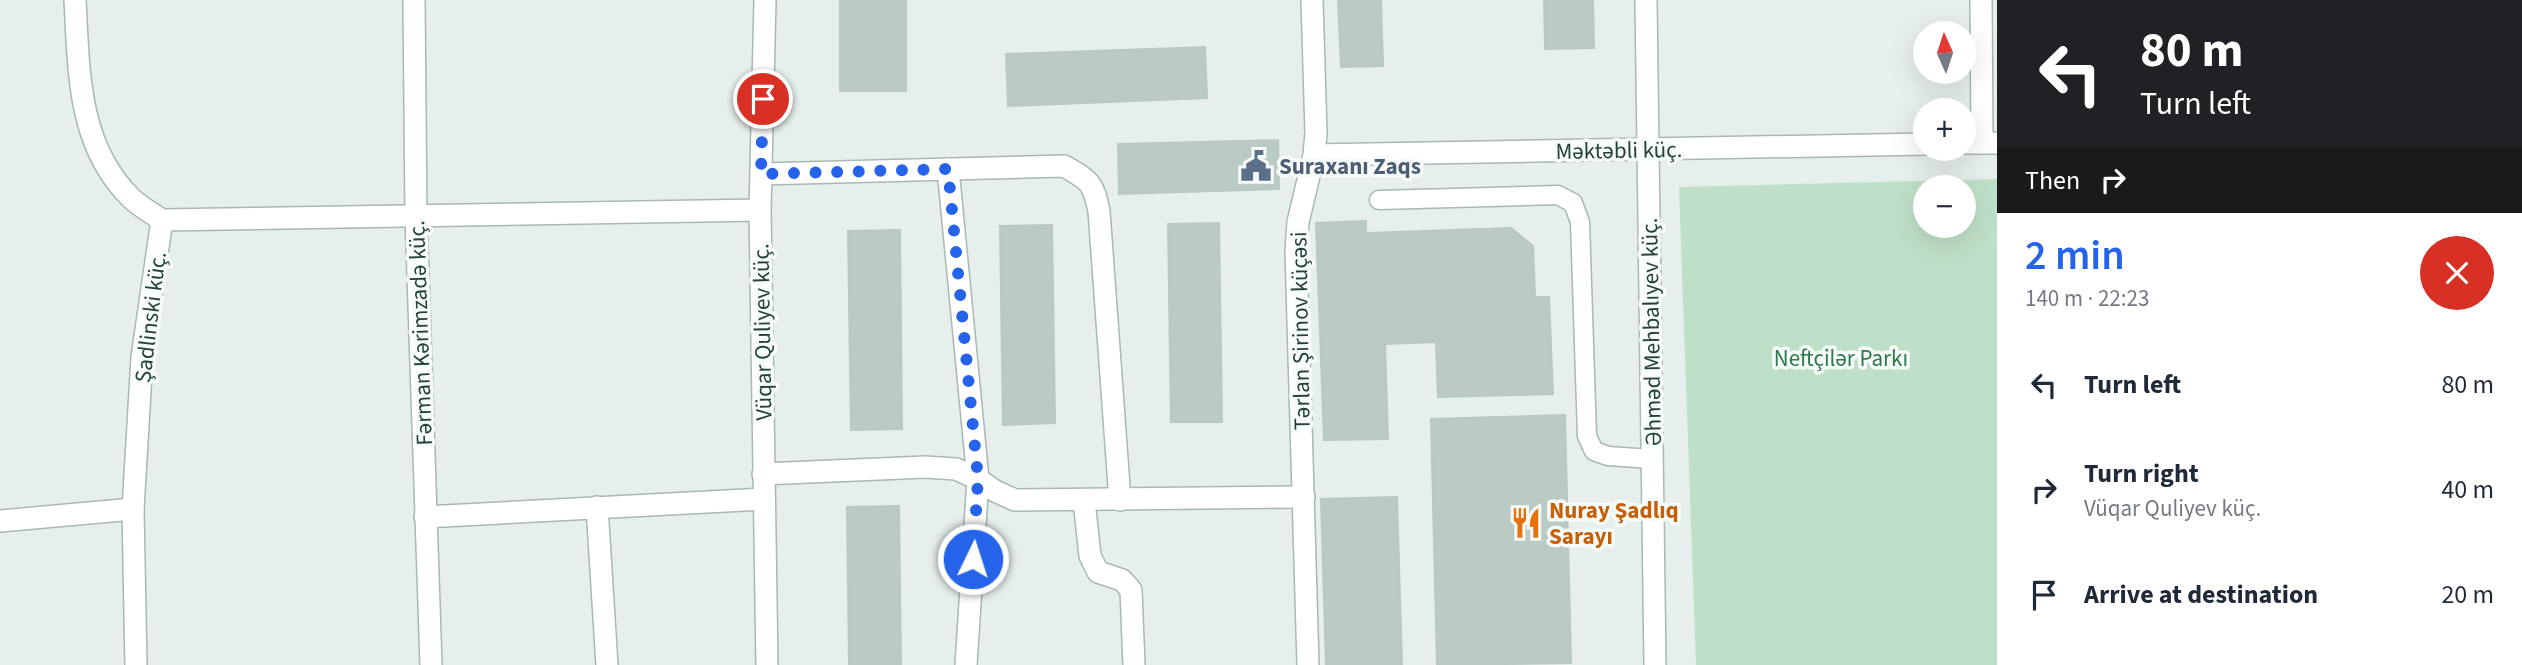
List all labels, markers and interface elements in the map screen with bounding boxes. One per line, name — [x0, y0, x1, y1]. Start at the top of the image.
text: 80 m — [2140, 16, 2244, 86]
north arrow — [1913, 21, 1976, 84]
map controls — [1913, 21, 1976, 238]
icon: left — [2025, 28, 2116, 119]
pin — [733, 69, 793, 129]
icon: arrive — [744, 80, 782, 118]
text: Turn left — [2140, 81, 2251, 127]
button: + — [1913, 98, 1976, 161]
street label: Məktəbli küç. — [1555, 133, 1683, 168]
public building icon: Suraxanı Zaqs — [1239, 149, 1273, 183]
place label: Suraxanı Zaqs — [1279, 150, 1421, 183]
icon: right — [2094, 161, 2132, 199]
text: Then — [2025, 162, 2080, 199]
button: − — [1913, 175, 1976, 238]
street label: Əhməd Mehbalıyev küç. — [1633, 217, 1670, 447]
street label: Fərman Kərimzadə küç. — [400, 220, 441, 446]
text: 2 min — [2025, 226, 2125, 286]
street label: Tərlan Şirinov küçəsi — [1282, 231, 1319, 431]
button: close — [2420, 236, 2494, 310]
street label: Vüqar Quliyev küç. — [744, 243, 781, 421]
street label: Şadlinski küç. — [126, 250, 175, 384]
text: 140 m · 22:23 — [2025, 282, 2149, 315]
park label: Neftçilər Parkı — [1774, 342, 1908, 375]
icon: left — [2025, 366, 2063, 404]
text: Turn left — [2084, 366, 2181, 403]
text: 80 m — [2441, 366, 2494, 403]
text: Turn right — [2084, 455, 2199, 492]
icon: right — [2025, 471, 2063, 509]
text: 40 m — [2441, 471, 2494, 508]
text: Vüqar Quliyev küç. — [2084, 492, 2261, 525]
place label: Nuray Şadlıq Sarayı — [1549, 494, 1679, 553]
restaurant icon: Nuray Şadlıq Sarayı — [1509, 506, 1543, 540]
position arrow — [936, 522, 1010, 596]
icon: arrive — [2025, 576, 2063, 614]
text: Arrive at destination — [2084, 576, 2318, 613]
text: 20 m — [2441, 576, 2494, 613]

